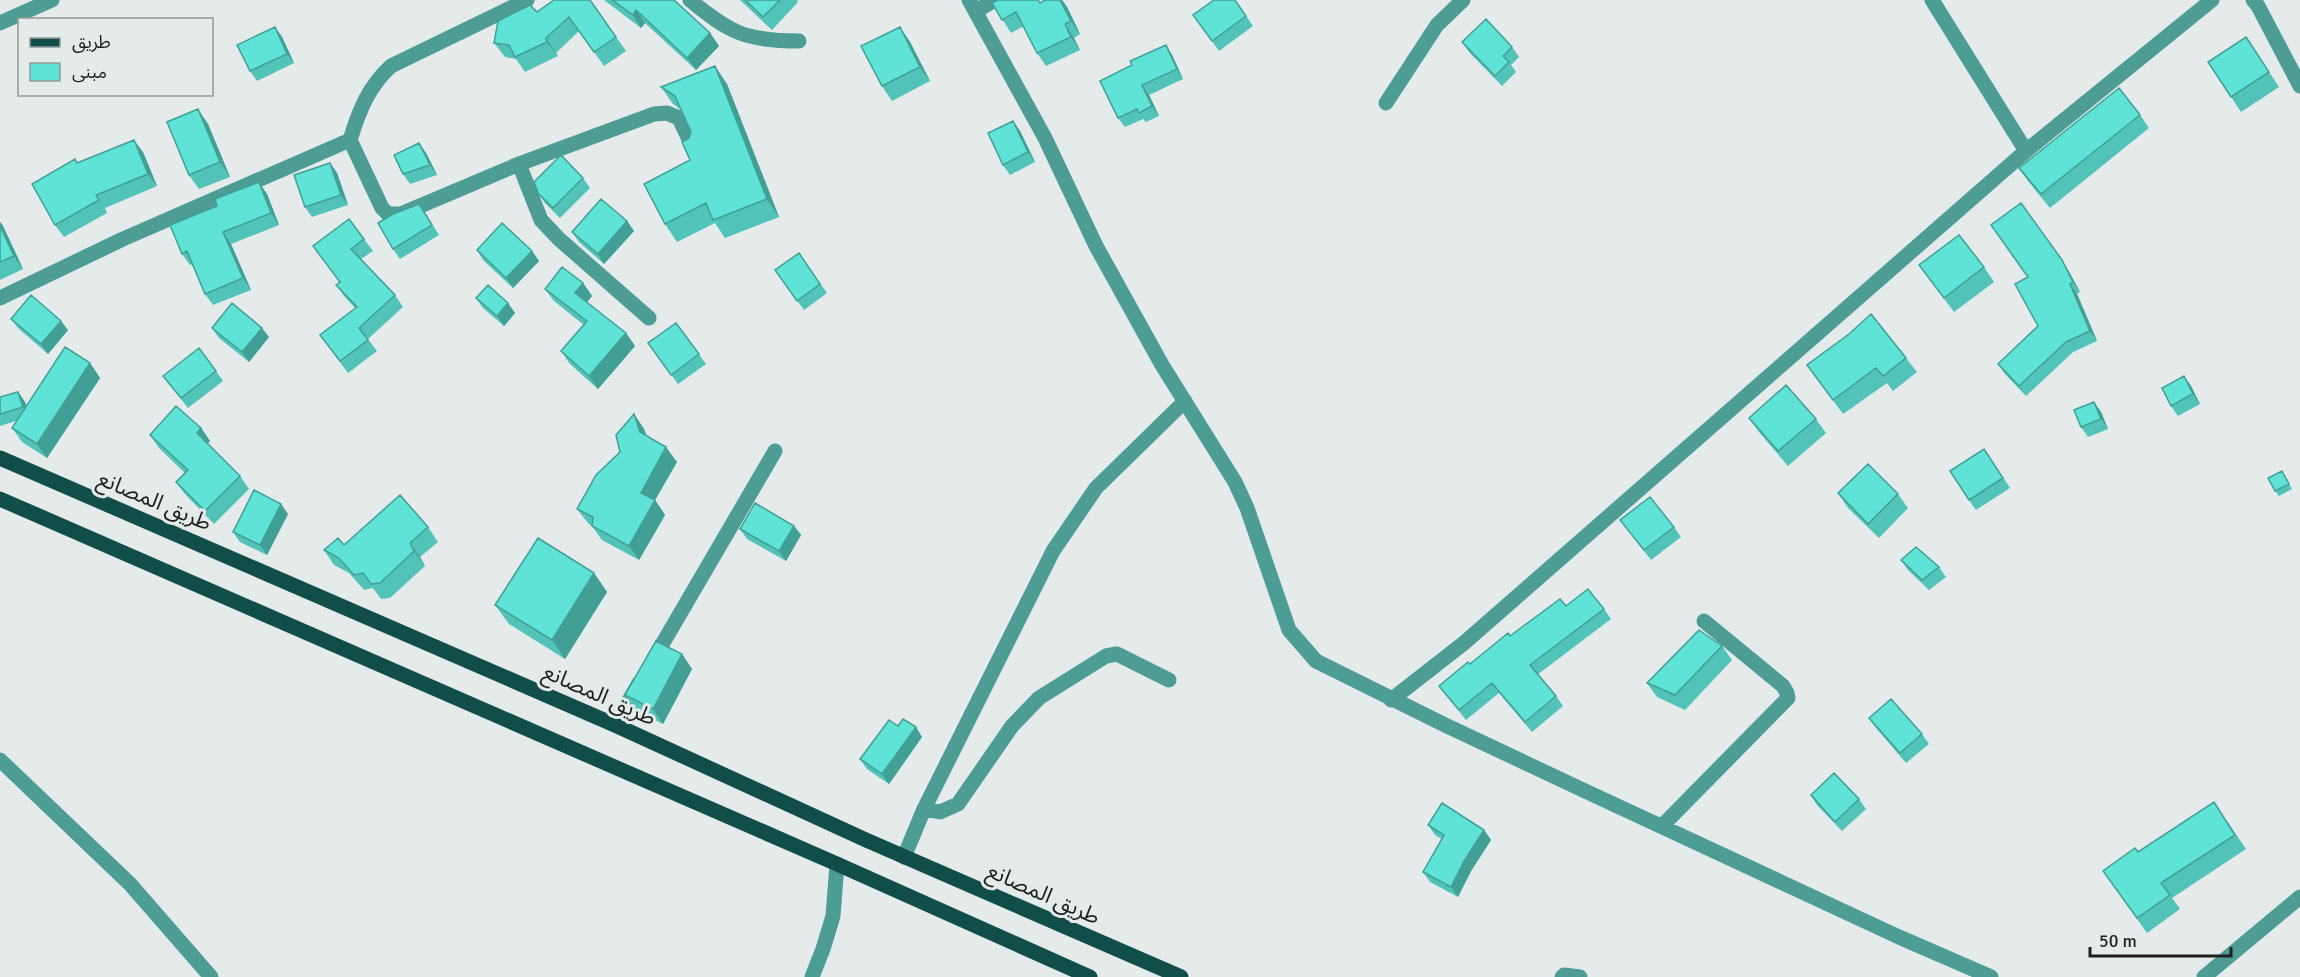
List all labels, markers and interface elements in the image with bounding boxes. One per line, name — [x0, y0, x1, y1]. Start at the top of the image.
legend — [18, 18, 213, 96]
text: طريق — [72, 31, 111, 53]
text: مبنى — [72, 61, 107, 83]
street label: طريق المصانع — [93, 464, 216, 539]
street label: طريق المصانع — [538, 658, 660, 734]
street label: طريق المصانع — [982, 857, 1104, 933]
scale bar — [2090, 920, 2231, 958]
text: 50 m — [2099, 930, 2137, 952]

